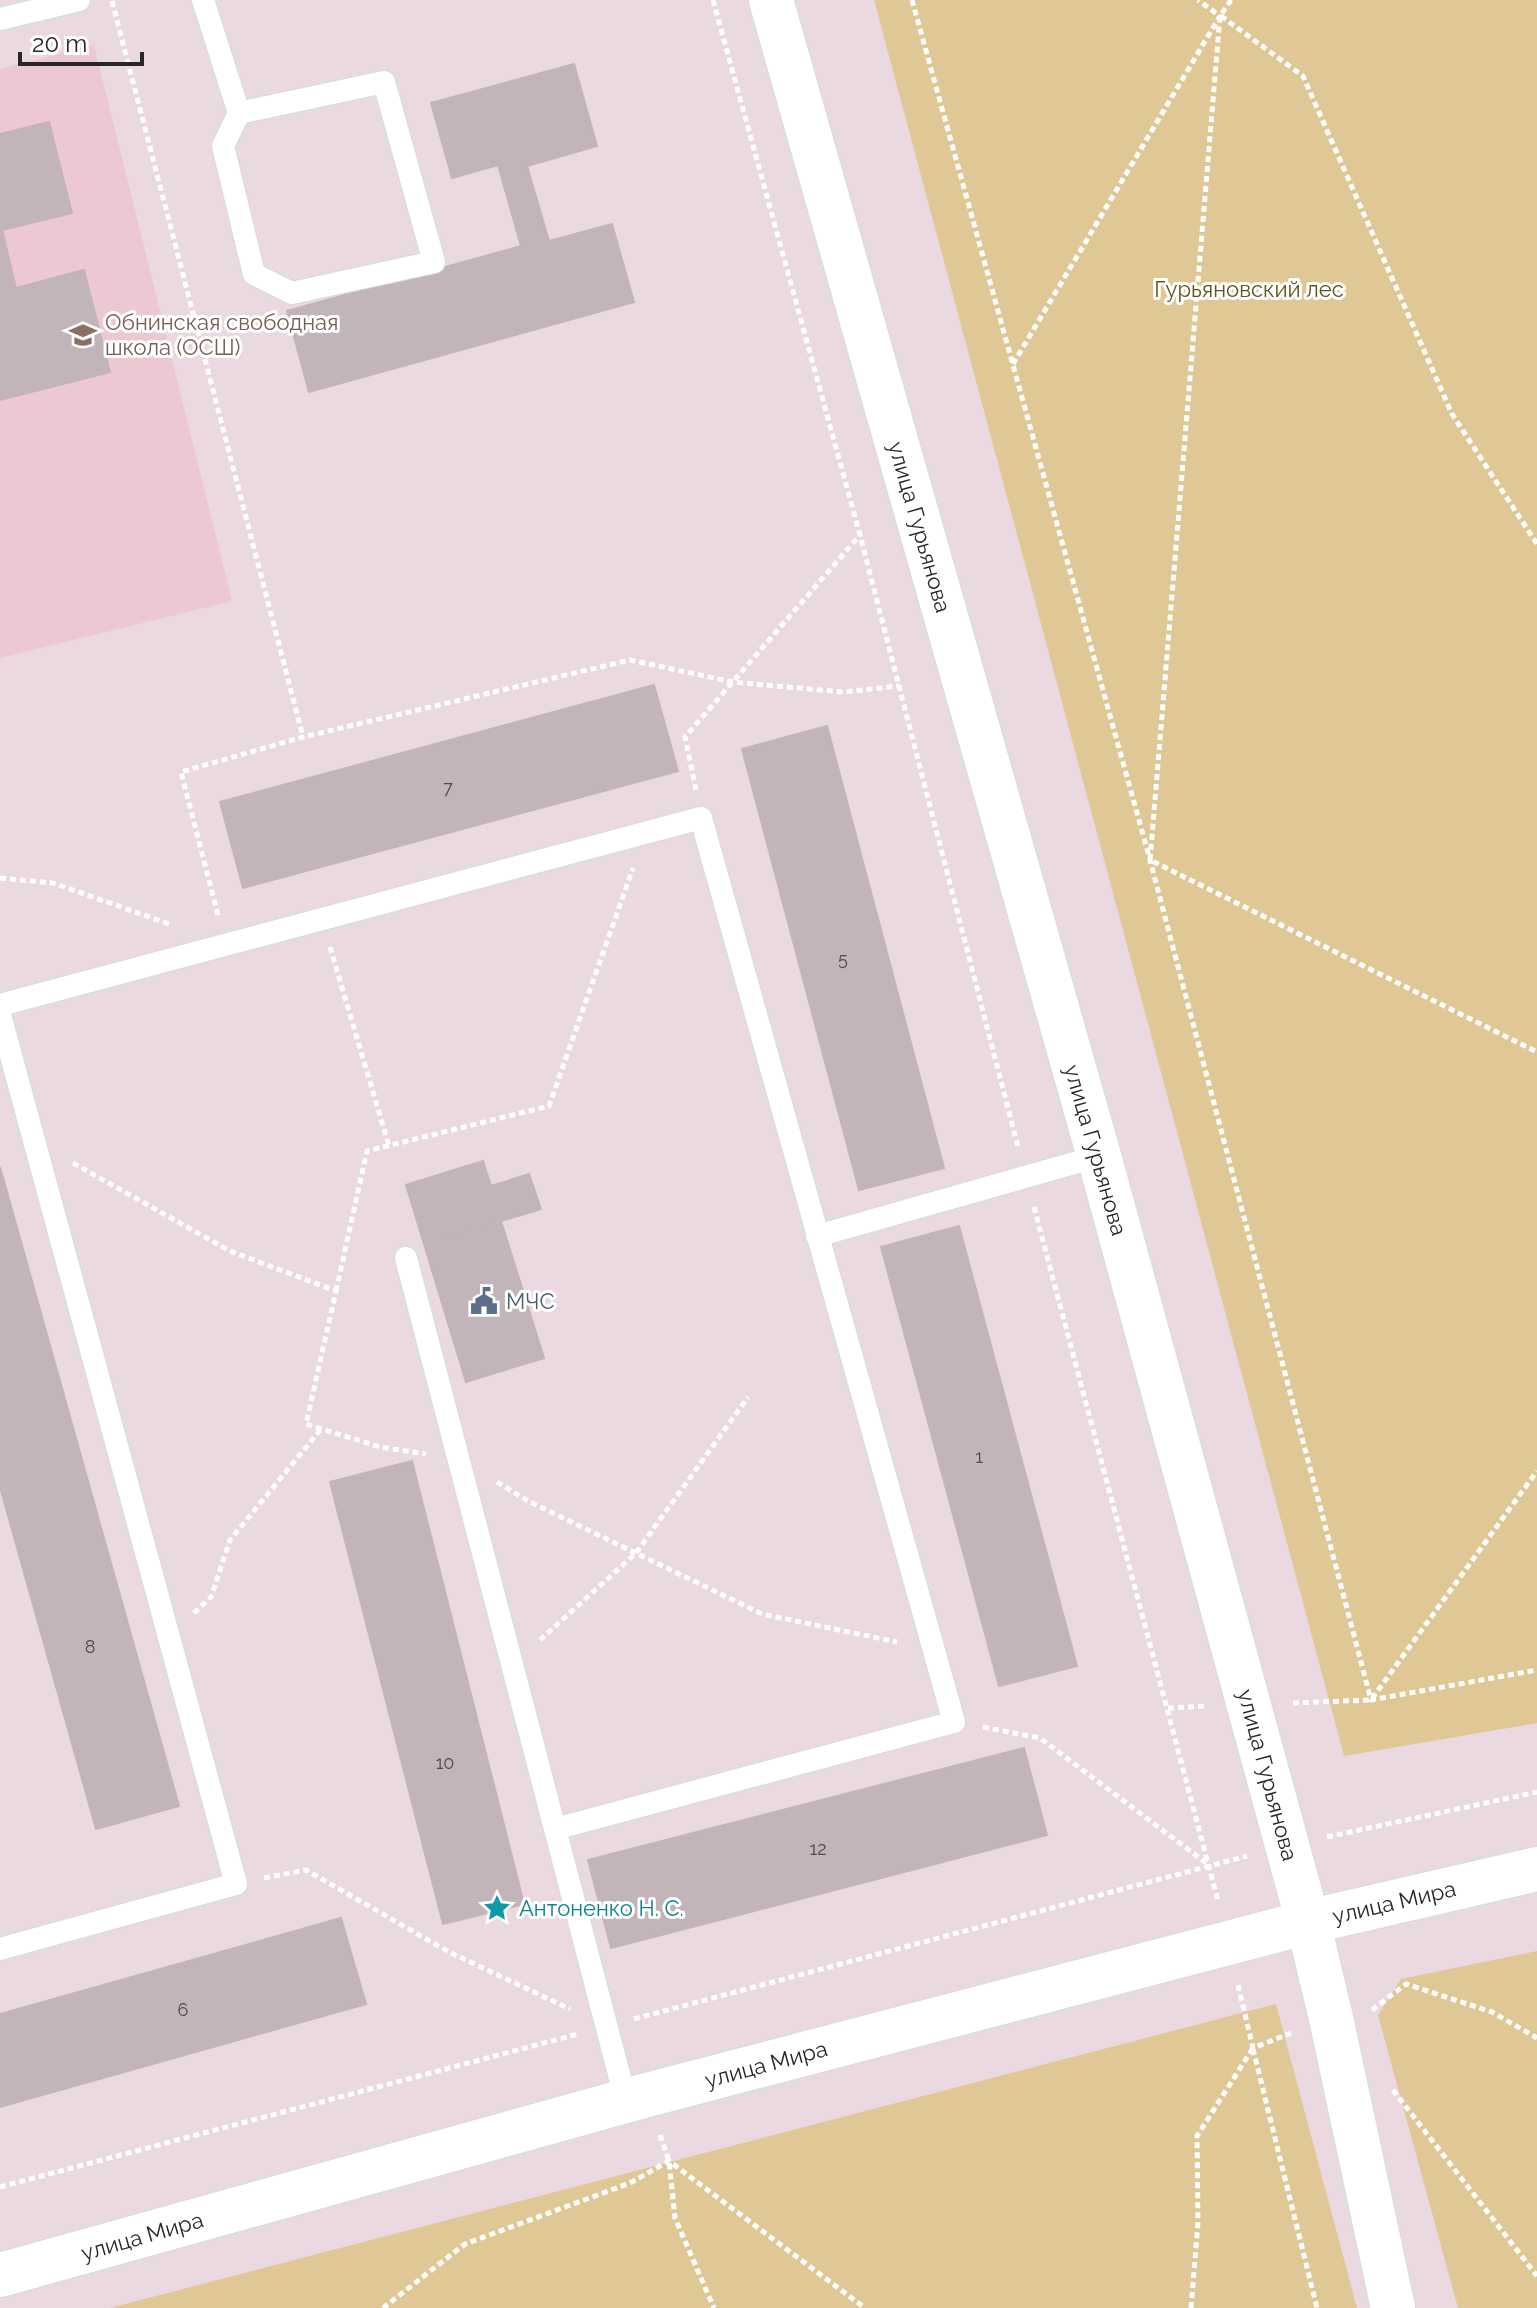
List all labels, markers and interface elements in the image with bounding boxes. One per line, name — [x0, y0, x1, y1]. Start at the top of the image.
scale bar — [20, 16, 142, 66]
text: 20 m — [32, 29, 87, 58]
park label: Гурьяновский лес — [1154, 276, 1344, 302]
place label: Обнинская свободная школа (ОСШ) — [105, 309, 338, 360]
school or university icon: Обнинская свободная школа (ОСШ) — [68, 320, 98, 350]
street label: улица Гурьянова — [883, 439, 957, 615]
house number: 7 — [443, 777, 453, 798]
house number: 5 — [838, 948, 848, 969]
street label: улица Гурьянова — [1059, 1062, 1133, 1238]
public building icon: МЧС — [469, 1286, 499, 1316]
place label: МЧС — [506, 1288, 555, 1314]
house number: 1 — [975, 1446, 983, 1467]
house number: 8 — [85, 1636, 95, 1657]
street label: улица Гурьянова — [1233, 1686, 1303, 1864]
house number: 10 — [436, 1752, 454, 1773]
house number: 12 — [809, 1838, 827, 1859]
street label: улица Мира — [1330, 1875, 1458, 1929]
place icon: Антоненко Н. С. — [482, 1893, 512, 1923]
place label: Антоненко Н. С. — [519, 1895, 684, 1921]
house number: 6 — [178, 1999, 189, 2020]
street label: улица Мира — [702, 2035, 830, 2093]
street label: улица Мира — [78, 2206, 206, 2266]

